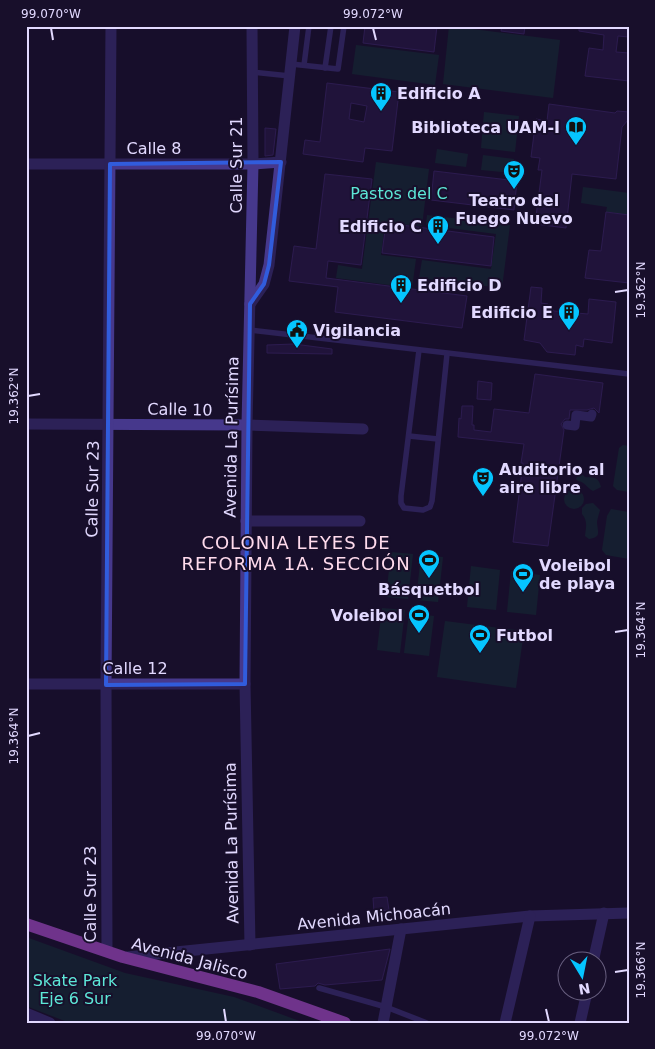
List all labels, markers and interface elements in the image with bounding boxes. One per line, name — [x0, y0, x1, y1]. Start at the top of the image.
text: 99.070°W — [21, 7, 81, 21]
text: 99.072°W — [343, 7, 403, 21]
building icon: Edificio A — [369, 81, 393, 112]
place label: Edificio A — [397, 84, 481, 103]
library icon: Biblioteca UAM-I — [564, 115, 588, 146]
street label: Calle Sur 21 — [227, 116, 246, 214]
place label: Biblioteca UAM-I — [411, 118, 560, 137]
street label: Calle 8 — [127, 139, 181, 158]
theatre icon: Teatro del Fuego Nuevo — [502, 159, 526, 190]
park label: Pastos del C — [350, 184, 448, 203]
place label: Teatro del Fuego Nuevo — [455, 191, 573, 228]
building icon: Edificio C — [426, 214, 450, 245]
place label: Edificio C — [339, 217, 422, 236]
text: 19.362°N — [634, 262, 648, 318]
building icon: Edificio D — [389, 273, 413, 304]
place label: Edificio D — [417, 276, 502, 295]
building icon: Edificio E — [557, 300, 581, 331]
place label: Edificio E — [471, 303, 553, 322]
public building icon: Vigilancia — [285, 318, 309, 349]
place label: Vigilancia — [313, 321, 401, 340]
street label: Avenida La Purísima — [221, 356, 242, 518]
text: 19.362°N — [7, 368, 21, 424]
street label: Calle 10 — [147, 399, 213, 420]
street label: Calle Sur 23 — [82, 440, 103, 538]
place label: Auditorio al aire libre — [499, 460, 605, 497]
theatre icon: Auditorio al aire libre — [471, 466, 495, 497]
district label: COLONIA LEYES DE REFORMA 1A. SECCIÓN — [181, 532, 411, 574]
sports icon: Básquetbol — [417, 548, 441, 579]
place label: Voleibol de playa — [539, 556, 615, 593]
sports icon: Voleibol de playa — [511, 562, 535, 593]
place label: Básquetbol — [378, 580, 480, 599]
text: 19.364°N — [634, 602, 648, 658]
sports icon: Voleibol — [407, 603, 431, 634]
place label: Voleibol — [331, 606, 403, 625]
sports icon: Futbol — [468, 623, 492, 654]
place label: Futbol — [496, 626, 553, 645]
street label: Calle 12 — [102, 659, 168, 678]
text: 19.364°N — [7, 708, 21, 764]
street label: Avenida La Purísima — [221, 762, 242, 924]
street label: Calle Sur 23 — [81, 845, 100, 943]
street label: Avenida Michoacán — [296, 899, 452, 934]
street label: Avenida Jalisco — [130, 934, 250, 983]
text: 19.366°N — [634, 942, 648, 998]
north arrow — [558, 952, 608, 1002]
park label: Skate Park Eje 6 Sur — [33, 971, 118, 1008]
text: N — [577, 980, 591, 998]
text: 99.070°W — [196, 1029, 256, 1043]
text: 99.072°W — [519, 1029, 579, 1043]

